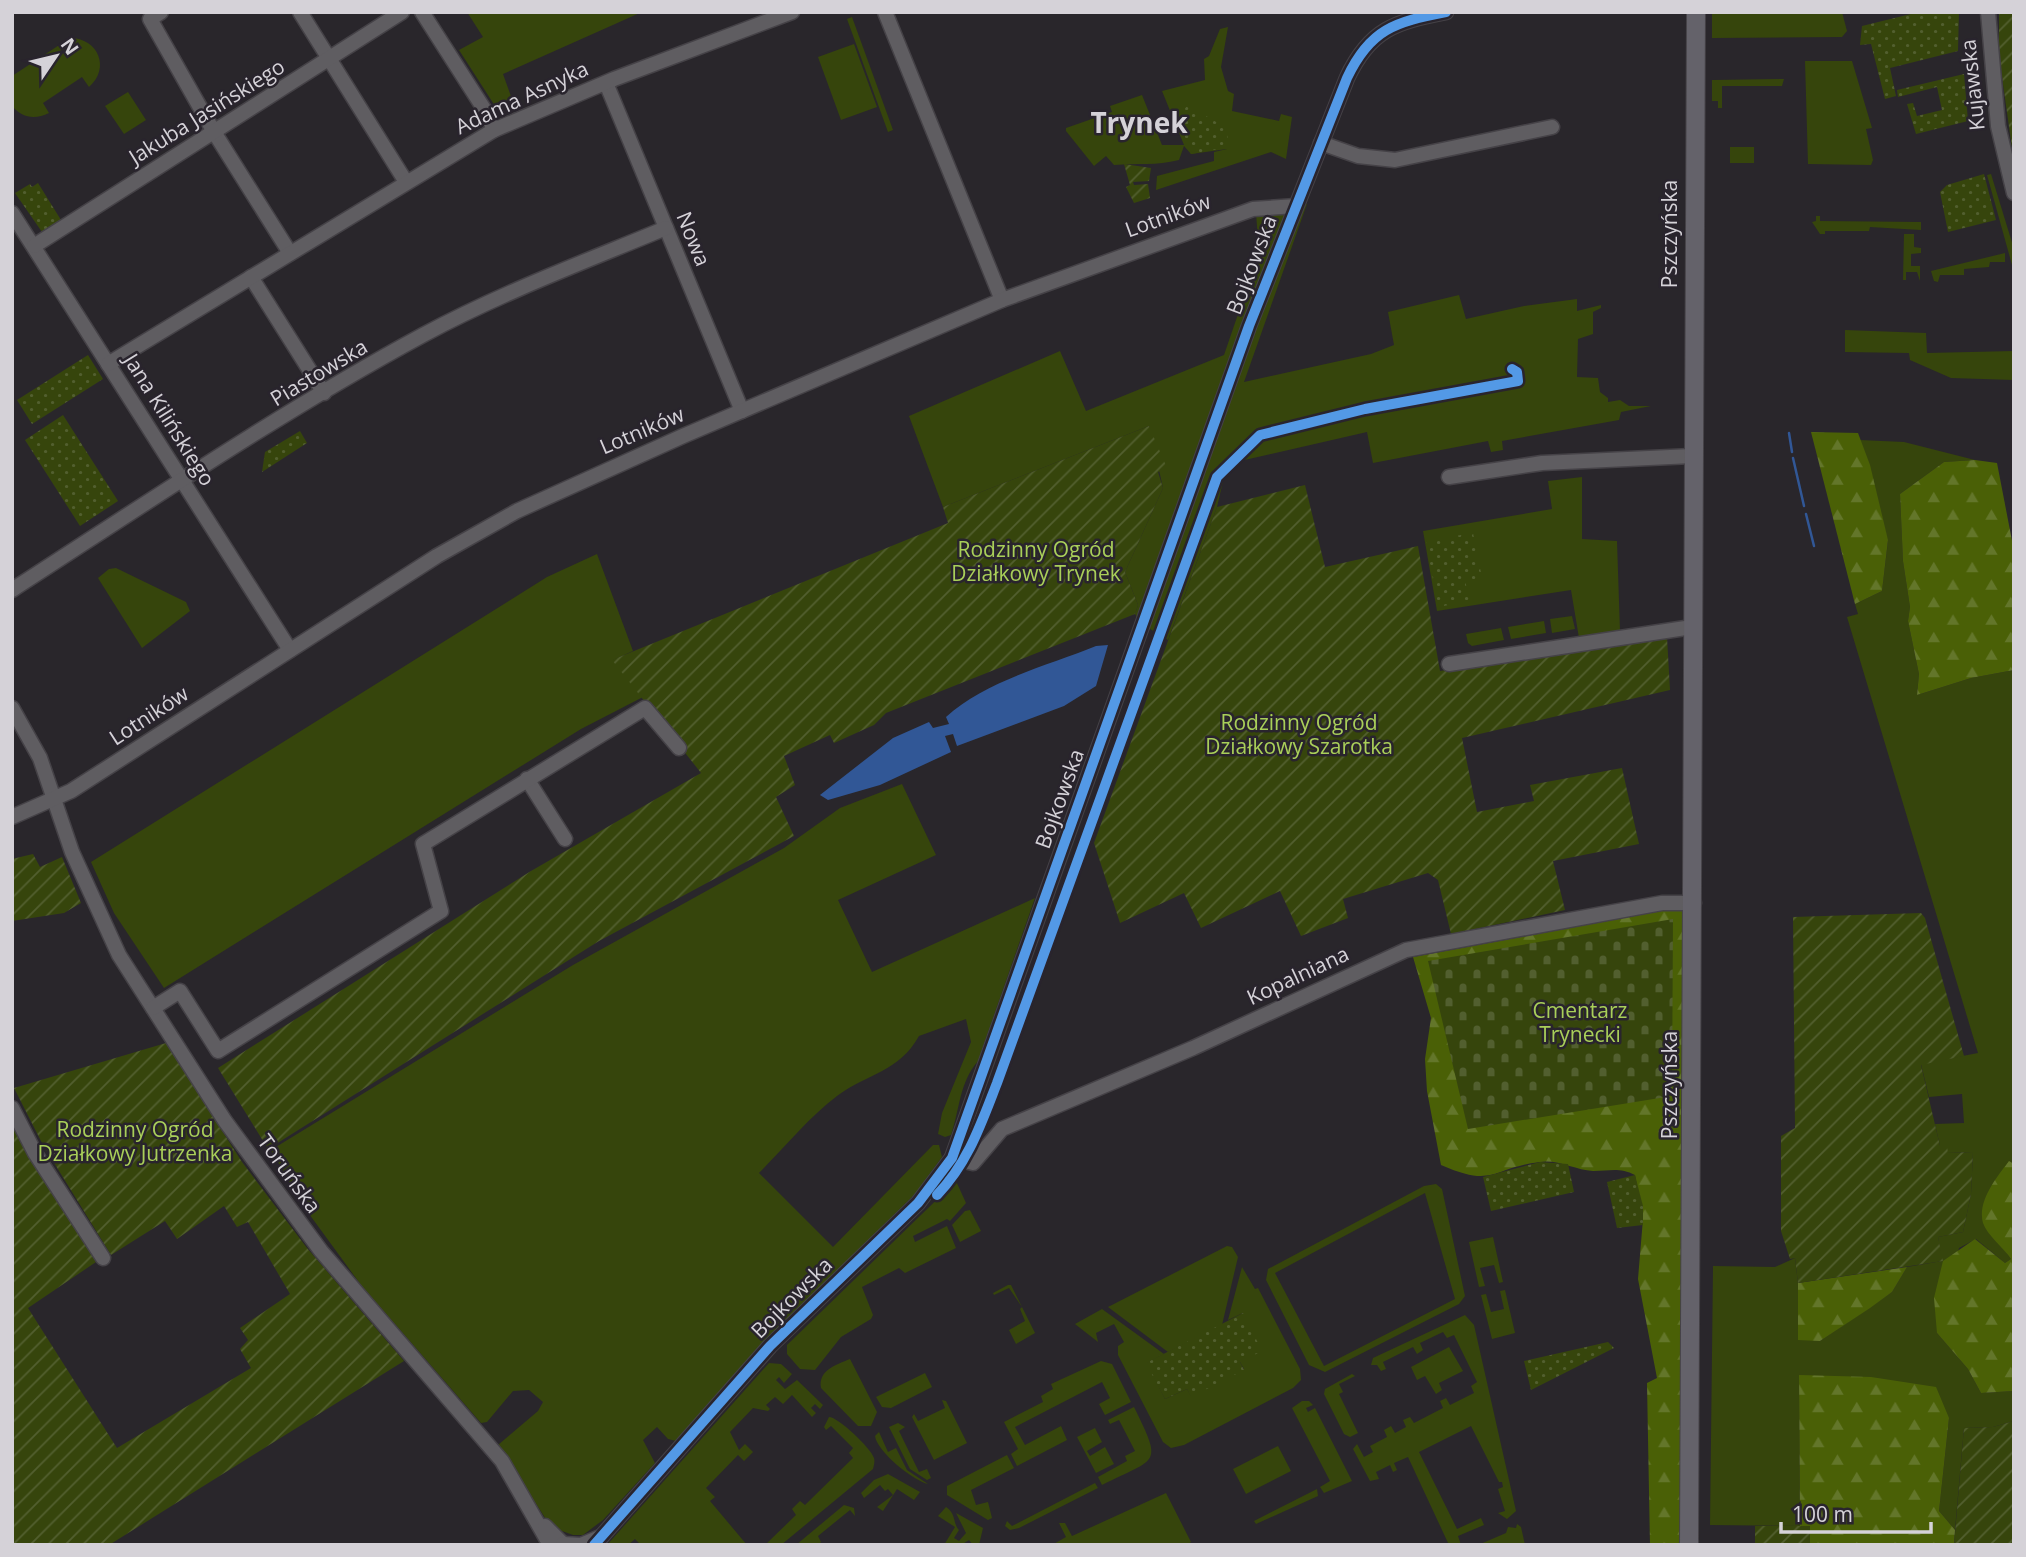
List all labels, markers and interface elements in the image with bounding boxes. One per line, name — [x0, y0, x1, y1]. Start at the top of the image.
north arrow — [21, 21, 91, 91]
text: N — [55, 32, 85, 60]
street label: Kujawska — [1953, 38, 1991, 132]
street label: Jakuba Jasińskiego — [122, 52, 290, 171]
street label: Adama Asnyka — [451, 54, 593, 140]
district label: Trynek — [1090, 103, 1188, 141]
street label: Pszczyńska — [1655, 180, 1683, 288]
street label: Lotników — [1121, 186, 1215, 243]
street label: Nowa — [670, 207, 717, 270]
street label: Bojkowska — [1219, 211, 1283, 318]
street label: Piastowska — [265, 332, 372, 412]
street label: Jana Kilińskiego — [117, 346, 222, 491]
street label: Lotników — [595, 399, 689, 460]
park label: Rodzinny Ogród Działkowy Trynek — [951, 535, 1121, 587]
street label: Lotników — [103, 679, 194, 751]
park label: Rodzinny Ogród Działkowy Szarotka — [1205, 708, 1393, 760]
street label: Bojkowska — [1028, 745, 1090, 852]
street label: Kopalniana — [1242, 939, 1353, 1011]
park label: Cmentarz Trynecki — [1533, 996, 1628, 1048]
street label: Pszczyńska — [1655, 1031, 1683, 1139]
park label: Rodzinny Ogród Działkowy Jutrzenka — [37, 1115, 233, 1167]
street label: Toruńska — [252, 1128, 328, 1219]
street label: Bojkowska — [745, 1251, 838, 1344]
scale bar — [1781, 1490, 1932, 1534]
text: 100 m — [1792, 1500, 1853, 1528]

